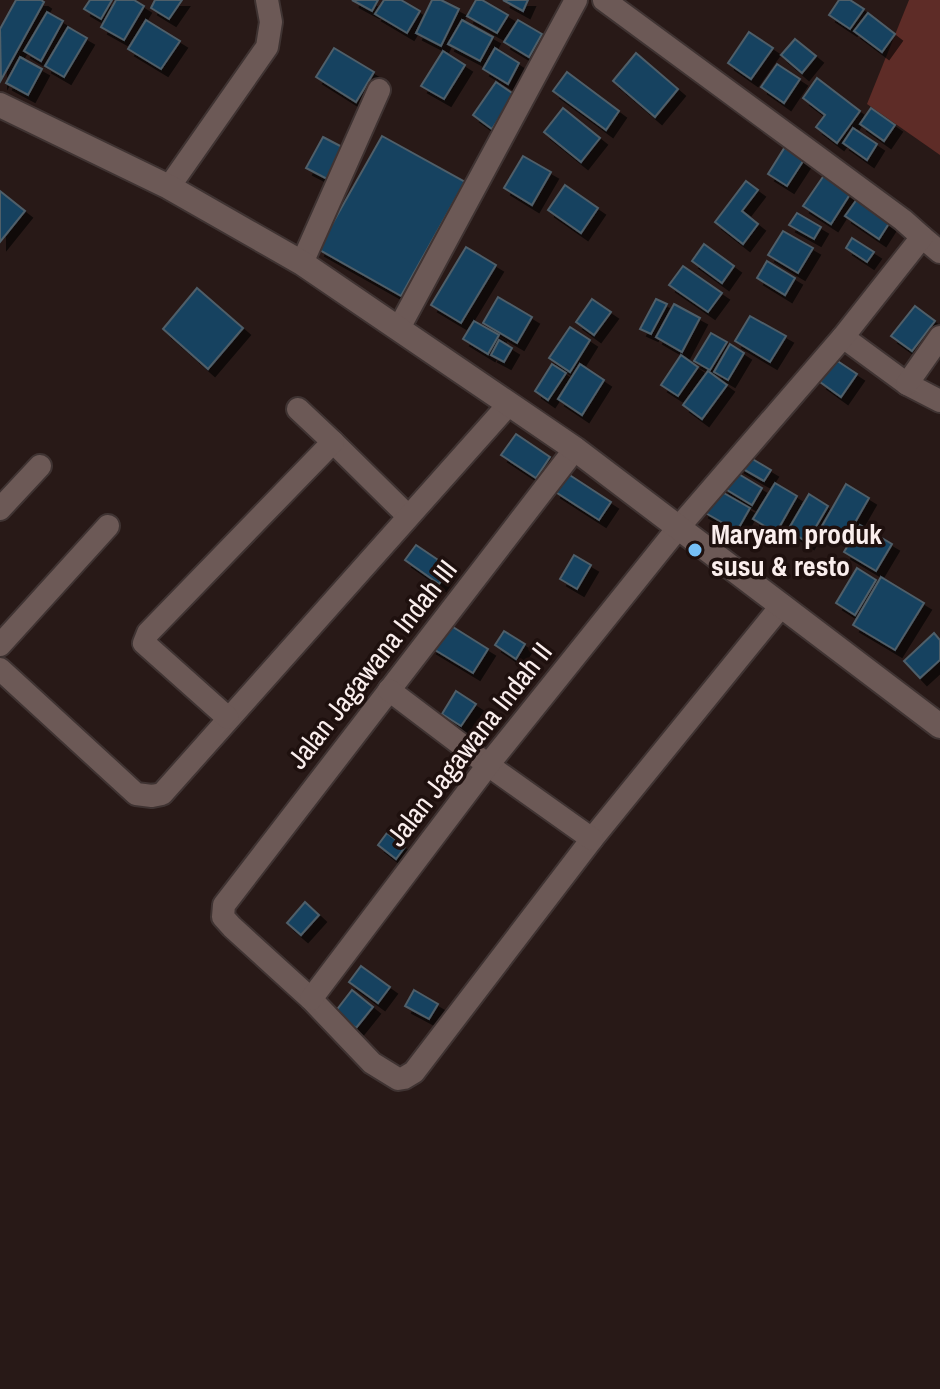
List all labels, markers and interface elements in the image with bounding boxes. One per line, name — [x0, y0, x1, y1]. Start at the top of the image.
place label: Maryam produk susu & resto — [711, 515, 882, 585]
marker: Maryam produk susu & resto — [686, 541, 704, 559]
street label: Jalan Jagawana Indah III — [278, 552, 466, 776]
street label: Jalan Jagawana Indah II — [377, 634, 561, 854]

